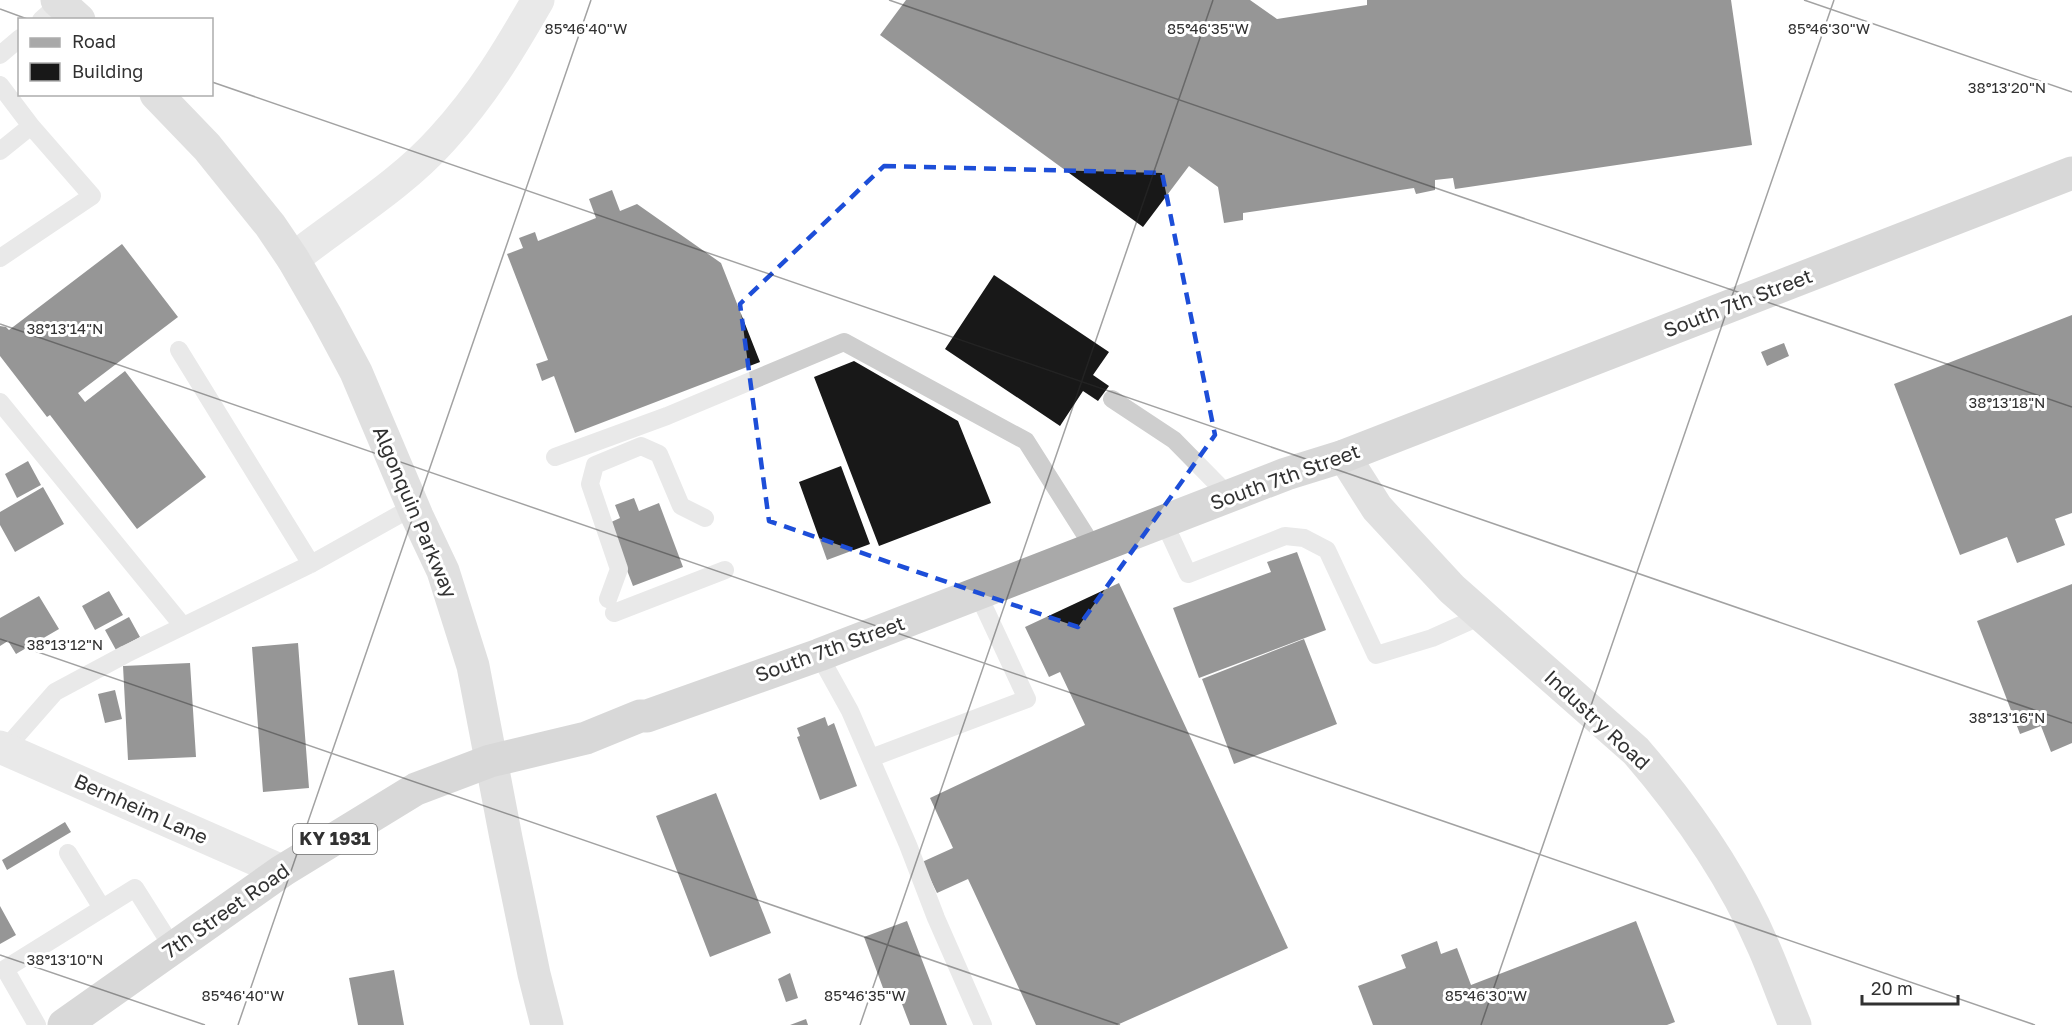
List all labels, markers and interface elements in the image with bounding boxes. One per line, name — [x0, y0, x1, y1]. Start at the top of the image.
legend — [18, 18, 213, 96]
text: 85°46'40"W — [545, 19, 627, 37]
text: 85°46'35"W — [1167, 19, 1249, 37]
text: 85°46'30"W — [1788, 19, 1870, 37]
text: Road — [72, 30, 116, 52]
text: Building — [72, 60, 143, 82]
text: 38°13'20"N — [1968, 78, 2046, 96]
street label: South 7th Street — [1660, 263, 1815, 341]
text: 38°13'14"N — [27, 319, 103, 337]
text: 38°13'18"N — [1969, 393, 2045, 411]
street label: Algonquin Parkway — [369, 422, 463, 601]
street label: South 7th Street — [1207, 438, 1363, 514]
street label: South 7th Street — [752, 610, 908, 686]
text: 38°13'12"N — [27, 635, 103, 653]
street label: Industry Road — [1540, 664, 1655, 774]
text: 38°13'16"N — [1969, 708, 2045, 726]
street label: Bernheim Lane — [71, 768, 212, 848]
road number: KY 1931 — [293, 824, 377, 854]
street label: 7th Street Road — [157, 858, 293, 963]
text: 38°13'10"N — [27, 950, 103, 968]
scale bar — [1862, 968, 1958, 1006]
text: 20 m — [1871, 977, 1913, 999]
text: 85°46'40"W — [202, 986, 284, 1004]
text: 85°46'35"W — [824, 986, 906, 1004]
text: 85°46'30"W — [1445, 986, 1527, 1004]

